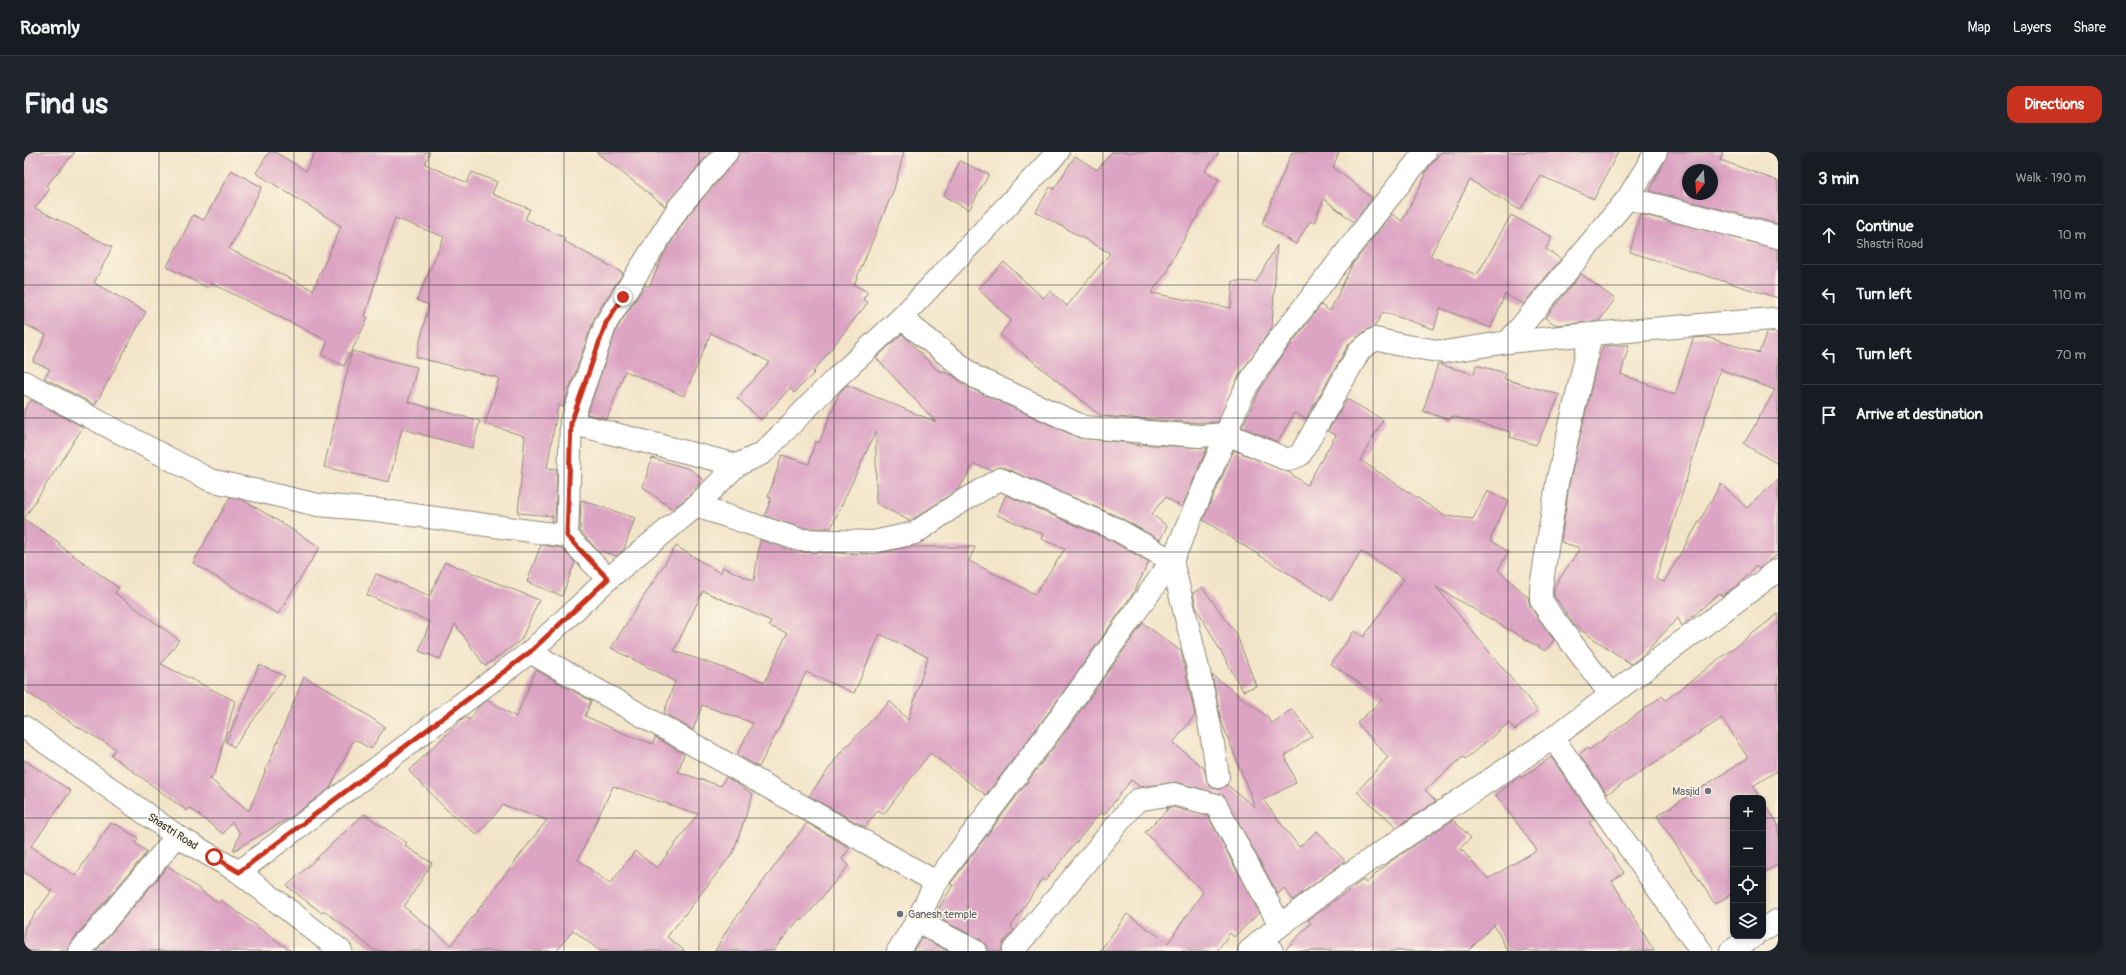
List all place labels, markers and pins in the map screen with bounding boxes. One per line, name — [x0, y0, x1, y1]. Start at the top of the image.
place label: Masjid — [1672, 785, 1700, 798]
marker: Masjid — [1703, 786, 1713, 796]
place label: Ganesh temple — [908, 908, 978, 921]
marker: Ganesh temple — [895, 909, 905, 919]

